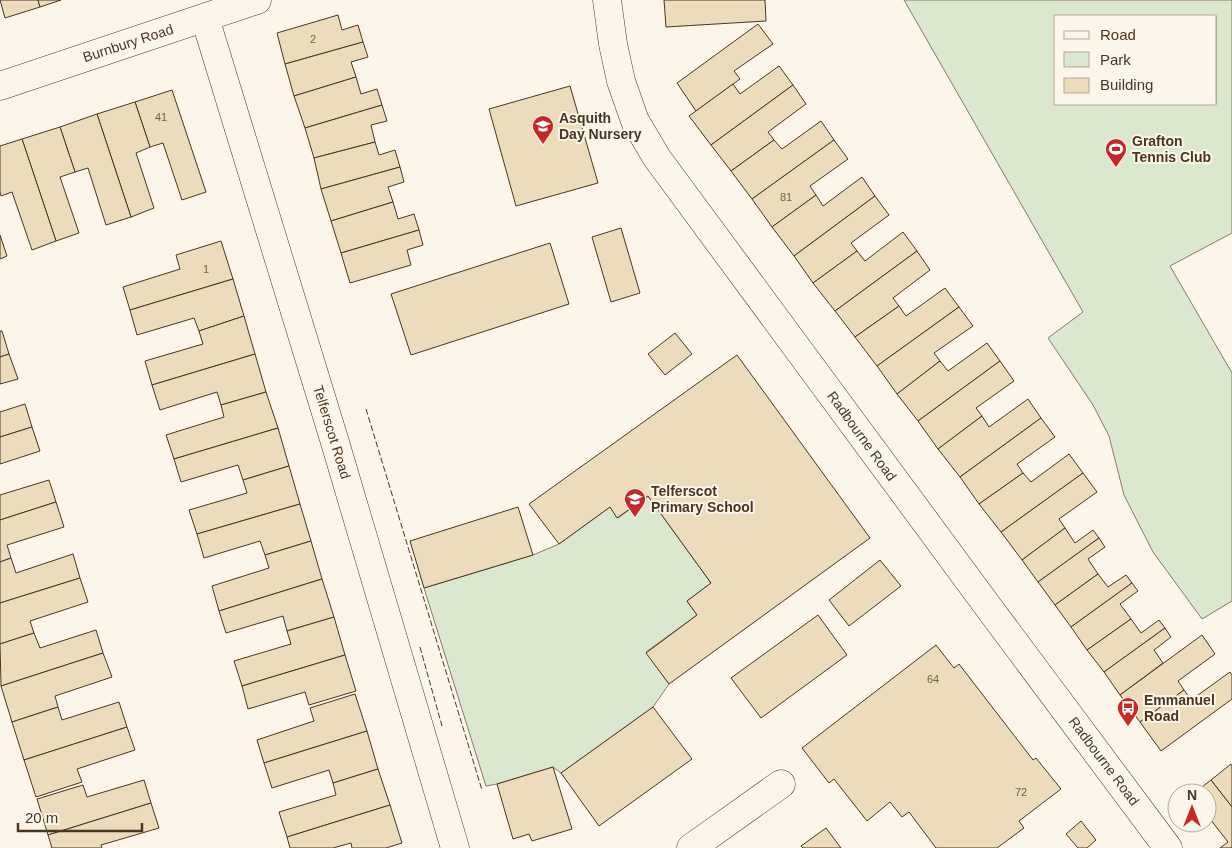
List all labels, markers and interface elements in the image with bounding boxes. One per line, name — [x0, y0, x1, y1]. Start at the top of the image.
legend — [1054, 15, 1217, 105]
street label: Burnbury Road — [81, 21, 175, 65]
text: Road — [1100, 26, 1136, 43]
house number: 2 — [310, 33, 316, 45]
text: Park — [1100, 51, 1131, 68]
text: Building — [1100, 76, 1153, 93]
place label: Asquith Day Nursery — [559, 110, 642, 142]
house number: 41 — [155, 111, 167, 123]
school or university icon: Asquith Day Nursery — [531, 114, 555, 145]
place label: Grafton Tennis Club — [1132, 133, 1211, 165]
sports icon: Grafton Tennis Club — [1104, 137, 1128, 168]
house number: 81 — [780, 191, 792, 203]
house number: 1 — [203, 263, 209, 275]
street label: Telferscot Road — [310, 383, 354, 481]
street label: Radbourne Road — [824, 388, 900, 484]
place label: Telferscot Primary School — [651, 483, 754, 515]
school or university icon: Telferscot Primary School — [623, 487, 647, 518]
house number: 64 — [927, 673, 939, 685]
place label: Emmanuel Road — [1144, 692, 1215, 724]
bus stop icon: Emmanuel Road — [1116, 696, 1140, 727]
street label: Radbourne Road — [1066, 714, 1142, 808]
north arrow — [1167, 783, 1217, 833]
house number: 72 — [1015, 786, 1027, 798]
text: N — [1187, 787, 1197, 803]
scale bar — [18, 800, 141, 832]
text: 20 m — [25, 809, 58, 826]

